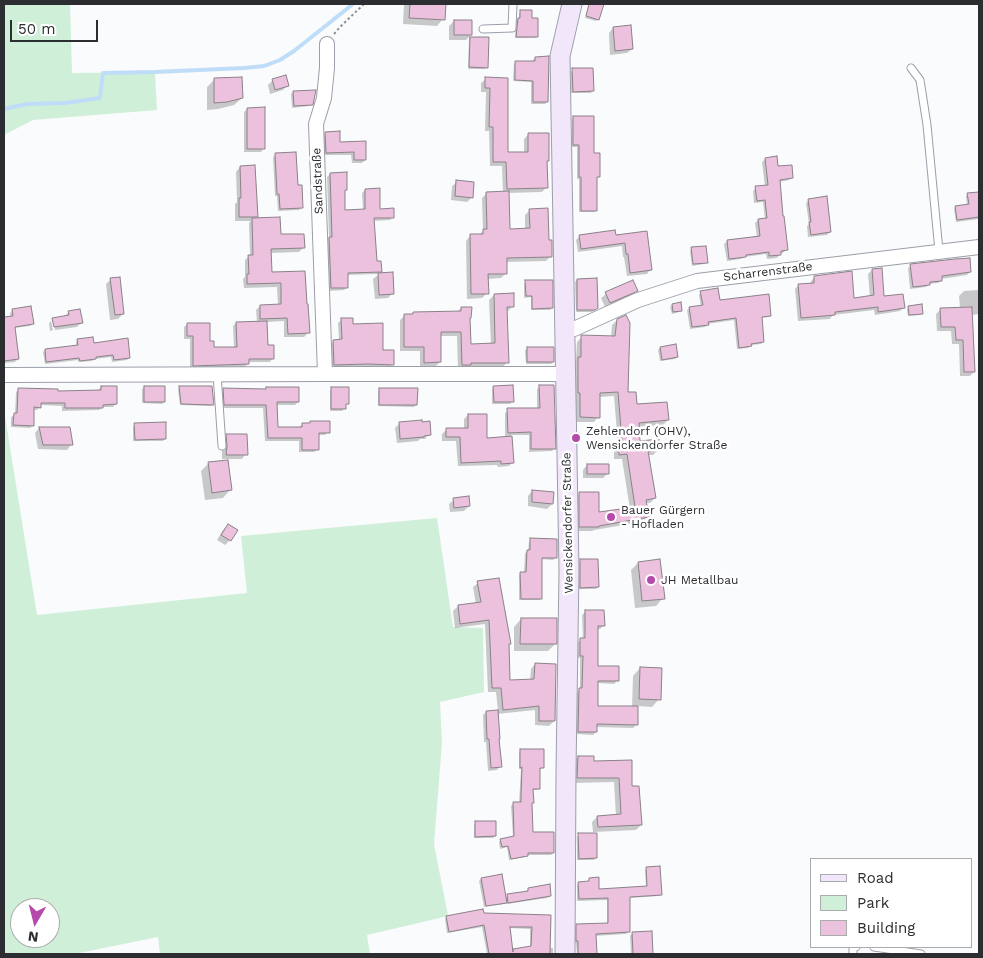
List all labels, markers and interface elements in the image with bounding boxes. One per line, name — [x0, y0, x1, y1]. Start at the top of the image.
scale bar — [12, 10, 100, 42]
text: 50 m — [18, 20, 55, 38]
street label: Sandstraße — [310, 148, 326, 214]
street label: Scharrenstraße — [723, 259, 813, 285]
place label: Zehlendorf (OHV), Wensickendorfer Straße — [586, 424, 727, 452]
marker: Zehlendorf (OHV), Wensickendorfer Straße — [570, 432, 582, 444]
street label: Wensickendorfer Straße — [560, 452, 576, 594]
place label: Bauer Gürgern - Hofladen — [621, 503, 705, 531]
marker: Bauer Gürgern - Hofladen — [605, 511, 617, 523]
place label: JH Metallbau — [661, 573, 738, 587]
marker: JH Metallbau — [645, 574, 657, 586]
legend — [810, 858, 973, 948]
text: Road — [857, 869, 894, 887]
text: Park — [857, 894, 889, 912]
north arrow — [10, 898, 60, 948]
text: Building — [857, 919, 915, 937]
text: N — [27, 928, 39, 946]

